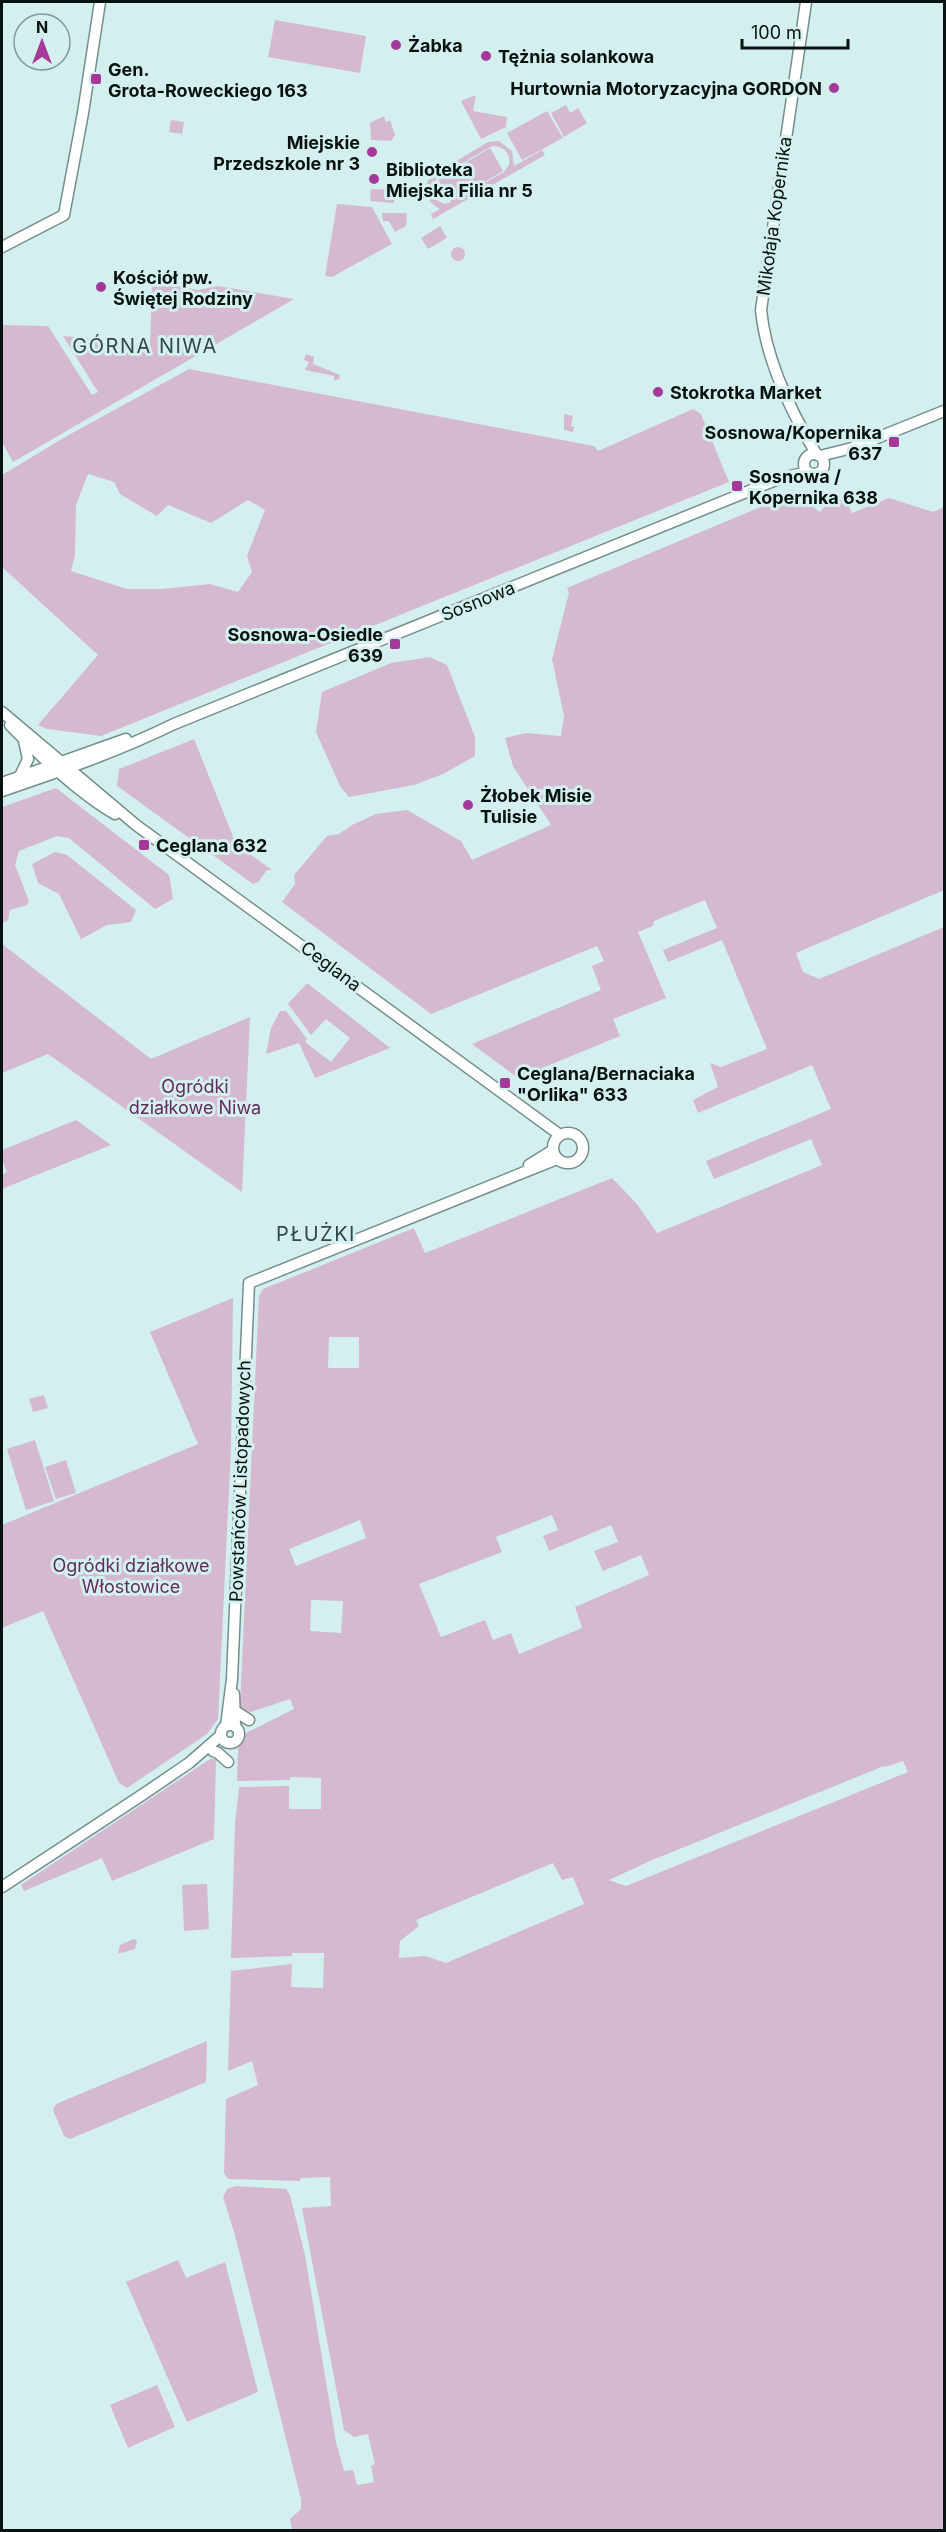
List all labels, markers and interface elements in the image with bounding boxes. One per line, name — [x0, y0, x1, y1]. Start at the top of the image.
north arrow — [12, 12, 72, 72]
scale bar — [742, 12, 848, 50]
text: N — [36, 17, 48, 37]
text: 100 m — [751, 22, 802, 43]
place label: Żabka — [408, 35, 463, 56]
marker: Żabka — [389, 38, 403, 52]
place label: Tężnia solankowa — [498, 46, 654, 67]
marker: Tężnia solankowa — [479, 49, 493, 63]
place label: Gen. Grota-Roweckiego 163 — [108, 59, 308, 101]
marker: Gen. Grota-Roweckiego 163 — [89, 72, 103, 86]
place label: Hurtownia Motoryzacyjna GORDON — [510, 78, 822, 99]
marker: Hurtownia Motoryzacyjna GORDON — [827, 81, 841, 95]
place label: Miejskie Przedszkole nr 3 — [213, 132, 360, 174]
street label: Mikołaja Kopernika — [752, 135, 796, 297]
marker: Miejskie Przedszkole nr 3 — [365, 145, 379, 159]
place label: Biblioteka Miejska Filia nr 5 — [386, 159, 533, 201]
marker: Biblioteka Miejska Filia nr 5 — [367, 172, 381, 186]
place label: Kościół pw. Świętej Rodziny — [113, 267, 253, 309]
marker: Kościół pw. Świętej Rodziny — [94, 280, 108, 294]
district label: GÓRNA NIWA — [72, 333, 218, 358]
place label: Stokrotka Market — [670, 382, 822, 403]
marker: Stokrotka Market — [651, 385, 665, 399]
place label: Sosnowa/Kopernika 637 — [705, 422, 882, 464]
marker: Sosnowa/Kopernika 637 — [887, 435, 901, 449]
place label: Sosnowa / Kopernika 638 — [749, 466, 878, 508]
marker: Sosnowa / Kopernika 638 — [730, 479, 744, 493]
street label: Sosnowa — [438, 577, 518, 625]
place label: Sosnowa-Osiedle 639 — [227, 624, 383, 666]
marker: Sosnowa-Osiedle 639 — [388, 637, 402, 651]
place label: Żłobek Misie Tulisie — [480, 785, 592, 827]
marker: Żłobek Misie Tulisie — [461, 798, 475, 812]
place label: Ceglana 632 — [156, 835, 267, 856]
marker: Ceglana 632 — [137, 838, 151, 852]
street label: Ceglana — [297, 937, 365, 995]
place label: Ceglana/Bernaciaka "Orlika" 633 — [517, 1063, 695, 1105]
park label: Ogródki działkowe Niwa — [129, 1076, 261, 1118]
marker: Ceglana/Bernaciaka "Orlika" 633 — [498, 1076, 512, 1090]
district label: PŁUŻKI — [276, 1221, 356, 1246]
street label: Powstańców Listopadowych — [225, 1360, 255, 1602]
park label: Ogródki działkowe Włostowice — [52, 1555, 210, 1597]

